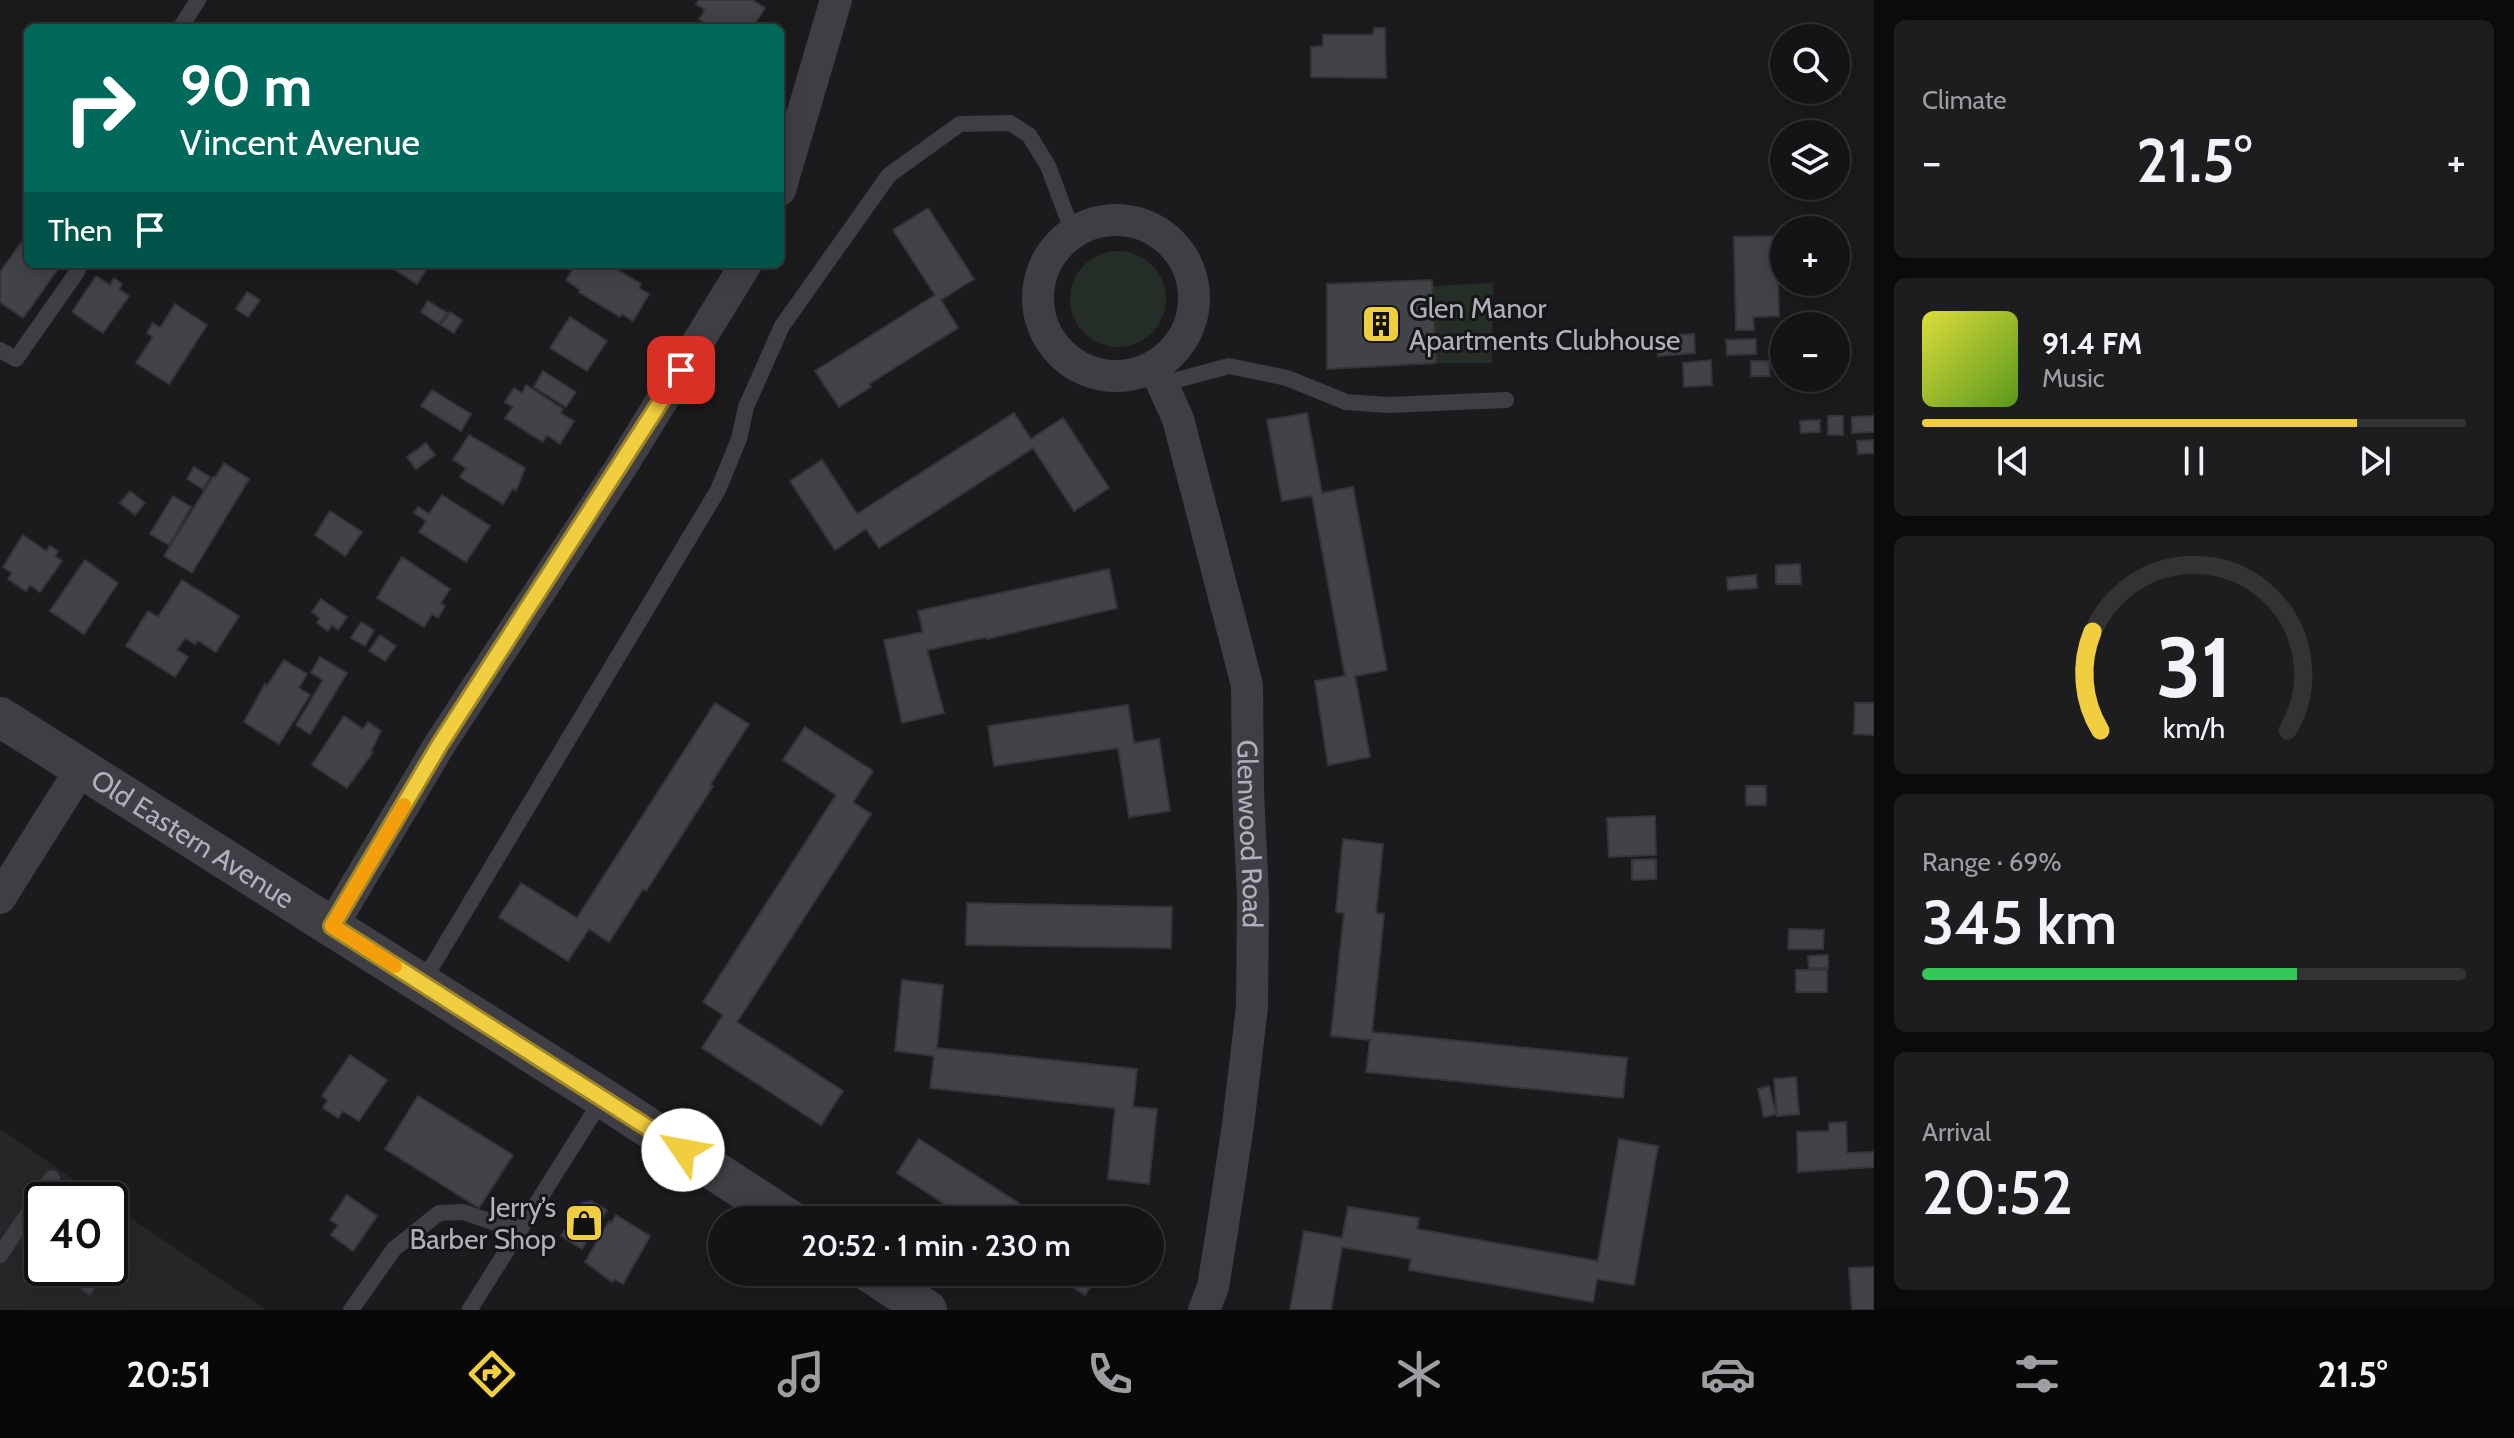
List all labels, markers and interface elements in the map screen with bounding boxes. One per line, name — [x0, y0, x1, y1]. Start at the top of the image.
map controls — [1770, 24, 1850, 392]
button: search — [1770, 24, 1850, 104]
text: 90 m — [180, 52, 312, 120]
icon: right — [48, 56, 152, 160]
text: Climate — [1922, 84, 2007, 116]
text: Vincent Avenue — [180, 120, 420, 164]
button: layers — [1770, 120, 1850, 200]
text: 21.5° — [2136, 124, 2252, 197]
text: − — [1922, 135, 1941, 188]
text: + — [2447, 135, 2466, 188]
icon: arrive — [128, 208, 172, 252]
text: Then — [48, 212, 112, 249]
button: + — [1770, 216, 1850, 296]
place label: Glen Manor Apartments Clubhouse — [1409, 291, 1680, 357]
building icon: Glen Manor Apartments Clubhouse — [1360, 303, 1402, 345]
button: − — [1770, 312, 1850, 392]
text: 91.4 FM — [2042, 325, 2142, 362]
pin — [647, 336, 715, 404]
icon: arrive — [659, 348, 703, 392]
text: Music — [2042, 362, 2105, 394]
icon: previous — [1991, 439, 2035, 483]
icon: pause — [2172, 439, 2216, 483]
icon: next — [2353, 439, 2397, 483]
text: 31 — [2156, 617, 2232, 718]
text: km/h — [2163, 710, 2225, 745]
street label: Glenwood Road — [1231, 740, 1270, 928]
street label: Old Eastern Avenue — [85, 762, 301, 916]
text: Range · 69% — [1922, 846, 2062, 878]
text: 345 km — [1922, 886, 2117, 959]
position arrow — [641, 1108, 725, 1192]
text: Arrival — [1922, 1116, 1991, 1148]
text: 20:52 — [1922, 1156, 2073, 1229]
speed limit sign: 40 — [24, 1182, 128, 1286]
place label: Jerry’s Barber Shop — [410, 1190, 556, 1256]
shop icon: Jerry’s Barber Shop — [563, 1202, 605, 1244]
text: 20:52 · 1 min · 230 m — [801, 1227, 1071, 1264]
icon: directions — [464, 1346, 520, 1402]
icon: music — [773, 1346, 829, 1402]
icon: phone — [1082, 1346, 1138, 1402]
icon: climate — [1391, 1346, 1447, 1402]
icon: car — [1700, 1346, 1756, 1402]
icon: filters — [2009, 1346, 2065, 1402]
text: 20:51 — [126, 1352, 212, 1396]
text: 21.5° — [2317, 1352, 2387, 1396]

